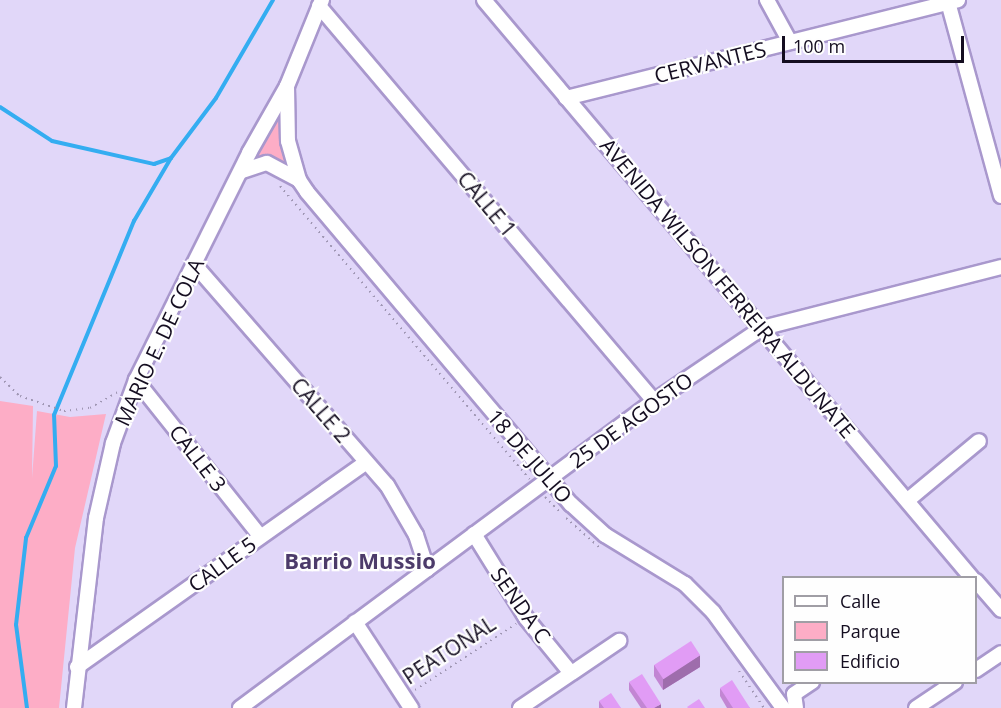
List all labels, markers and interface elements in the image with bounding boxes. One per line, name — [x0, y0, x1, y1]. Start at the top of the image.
scale bar — [785, 24, 966, 62]
text: 100 m — [793, 34, 845, 58]
street label: CERVANTES — [652, 36, 768, 88]
street label: AVENIDA WILSON FERREIRA ALDUNATE — [595, 133, 861, 443]
street label: CALLE 1 — [452, 166, 522, 242]
street label: MARIO E. DE COLA — [109, 254, 209, 430]
street label: 25 DE AGOSTO — [564, 367, 698, 473]
street label: CALLE 2 — [286, 372, 356, 448]
street label: 18 DE JULIO — [482, 404, 578, 508]
street label: CALLE 3 — [164, 420, 232, 496]
street label: CALLE 5 — [183, 531, 261, 597]
district label: Barrio Mussio — [284, 548, 436, 574]
street label: SENDA C — [486, 562, 556, 648]
legend — [782, 576, 977, 684]
text: Calle — [840, 589, 881, 613]
street label: PEATONAL — [398, 611, 500, 689]
text: Parque — [840, 619, 900, 643]
text: Edificio — [840, 649, 900, 673]

